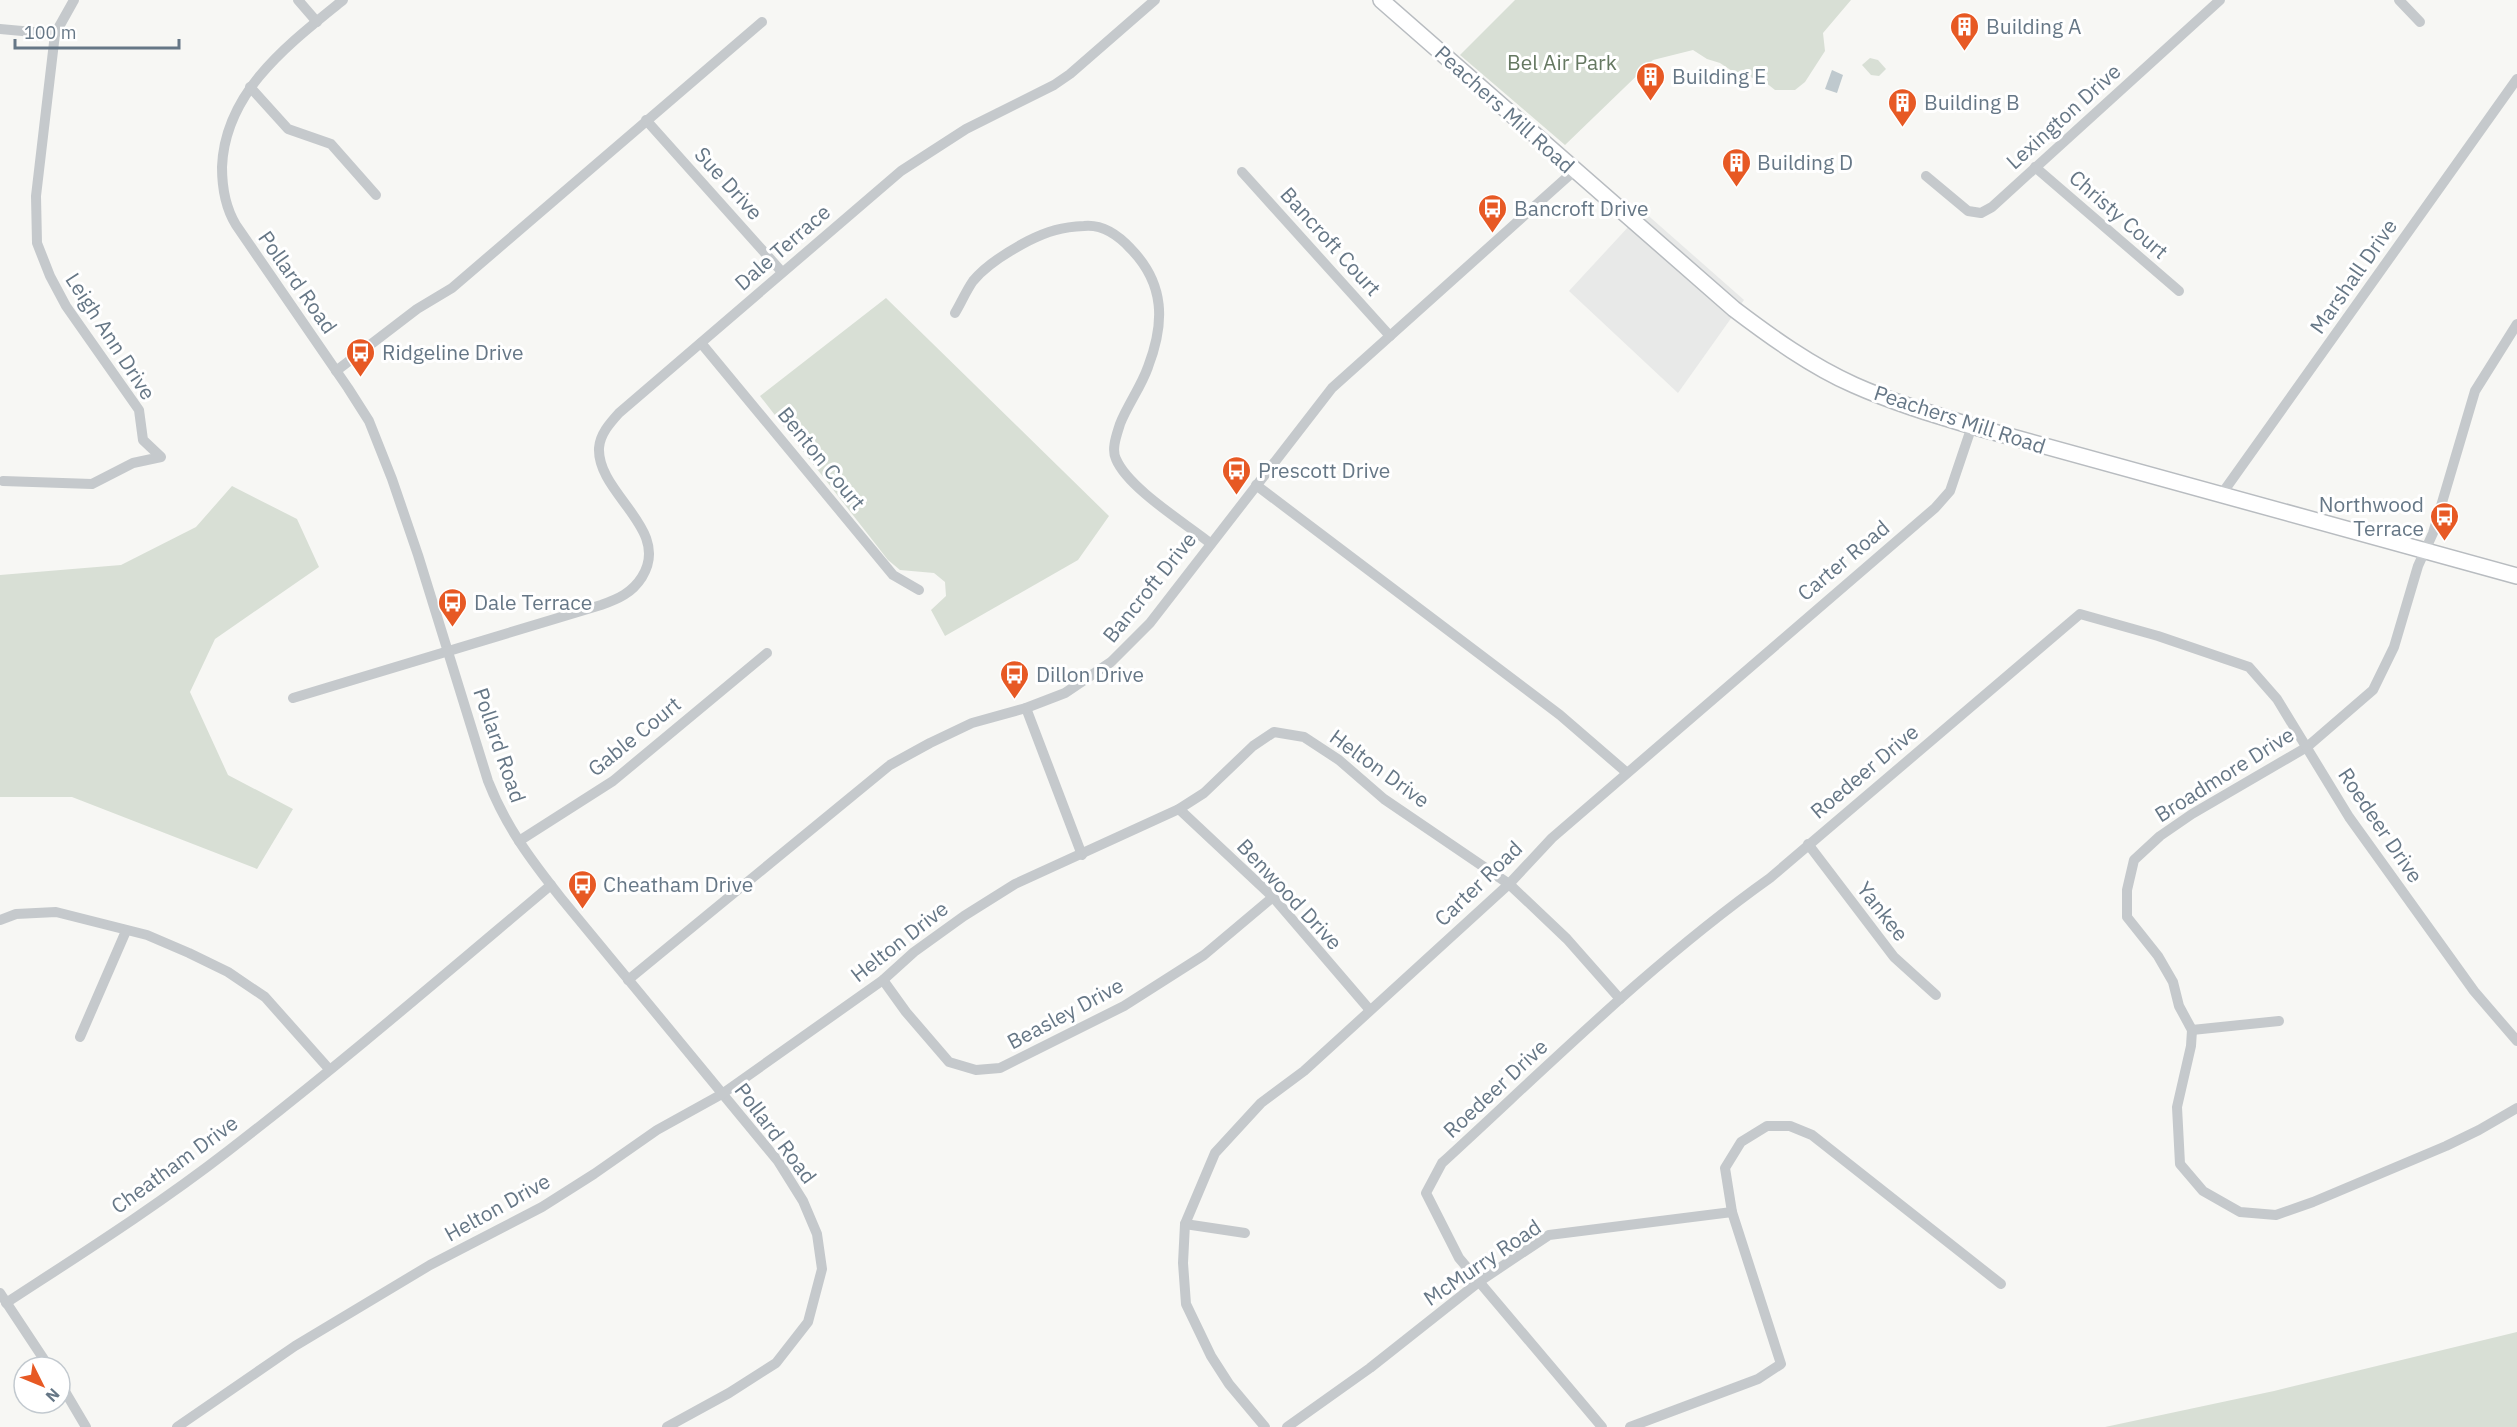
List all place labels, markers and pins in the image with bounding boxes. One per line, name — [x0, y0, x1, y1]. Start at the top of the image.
building icon: Building A — [1949, 10, 1981, 52]
place label: Building A — [1986, 12, 2081, 40]
building icon: Building E — [1635, 60, 1667, 102]
place label: Building E — [1672, 62, 1766, 90]
building icon: Building B — [1887, 86, 1919, 128]
place label: Building B — [1924, 88, 2020, 116]
building icon: Building D — [1720, 146, 1752, 188]
place label: Building D — [1757, 148, 1853, 176]
bus stop icon: Bancroft Drive — [1477, 192, 1509, 234]
place label: Bancroft Drive — [1514, 194, 1649, 222]
bus stop icon: Ridgeline Drive — [345, 336, 377, 378]
place label: Ridgeline Drive — [382, 338, 523, 366]
bus stop icon: Prescott Drive — [1221, 454, 1253, 496]
place label: Prescott Drive — [1258, 456, 1390, 484]
place label: Northwood Terrace — [2319, 490, 2424, 542]
bus stop icon: Northwood Terrace — [2429, 500, 2461, 542]
bus stop icon: Dale Terrace — [437, 586, 469, 628]
place label: Dale Terrace — [474, 588, 592, 616]
bus stop icon: Dillon Drive — [999, 658, 1031, 700]
place label: Dillon Drive — [1036, 660, 1144, 688]
bus stop icon: Cheatham Drive — [566, 868, 598, 910]
place label: Cheatham Drive — [603, 870, 753, 898]

